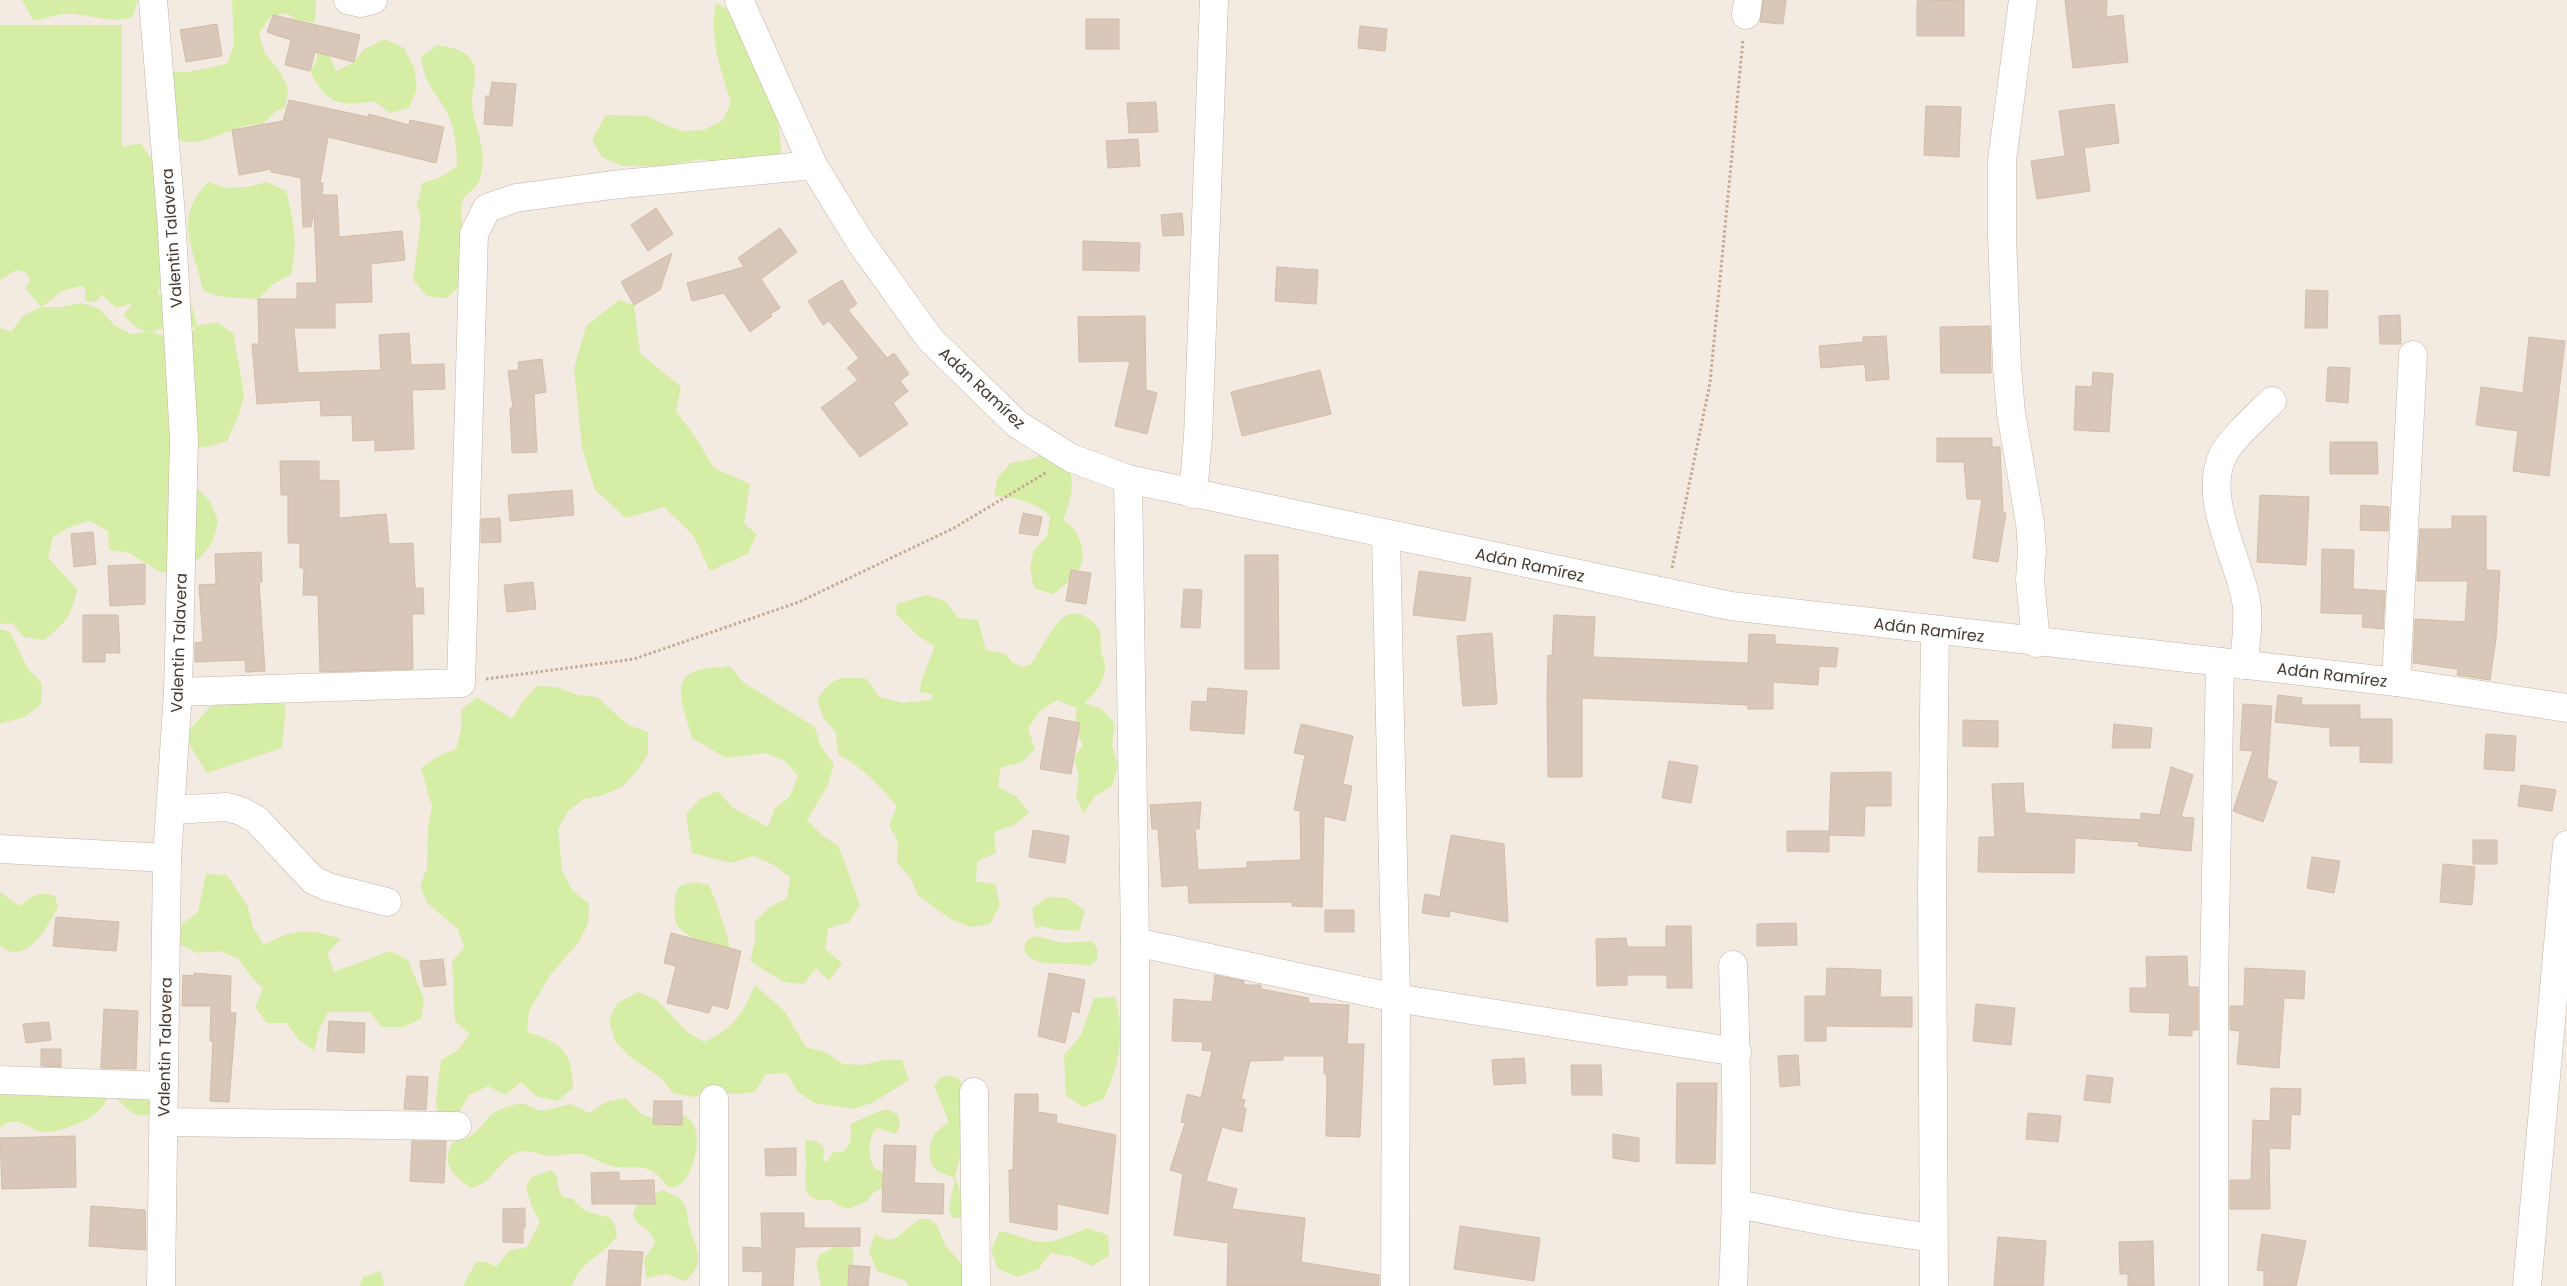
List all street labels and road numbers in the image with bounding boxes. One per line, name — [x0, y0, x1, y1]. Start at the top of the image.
street label: Valentin Talavera — [156, 167, 188, 309]
street label: Adán Ramírez — [934, 342, 1030, 434]
street label: Adán Ramírez — [1473, 542, 1587, 588]
street label: Valentin Talavera — [165, 573, 193, 713]
street label: Adán Ramírez — [1872, 612, 1986, 648]
street label: Adán Ramírez — [2275, 657, 2389, 693]
street label: Valentin Talavera — [152, 977, 178, 1117]

